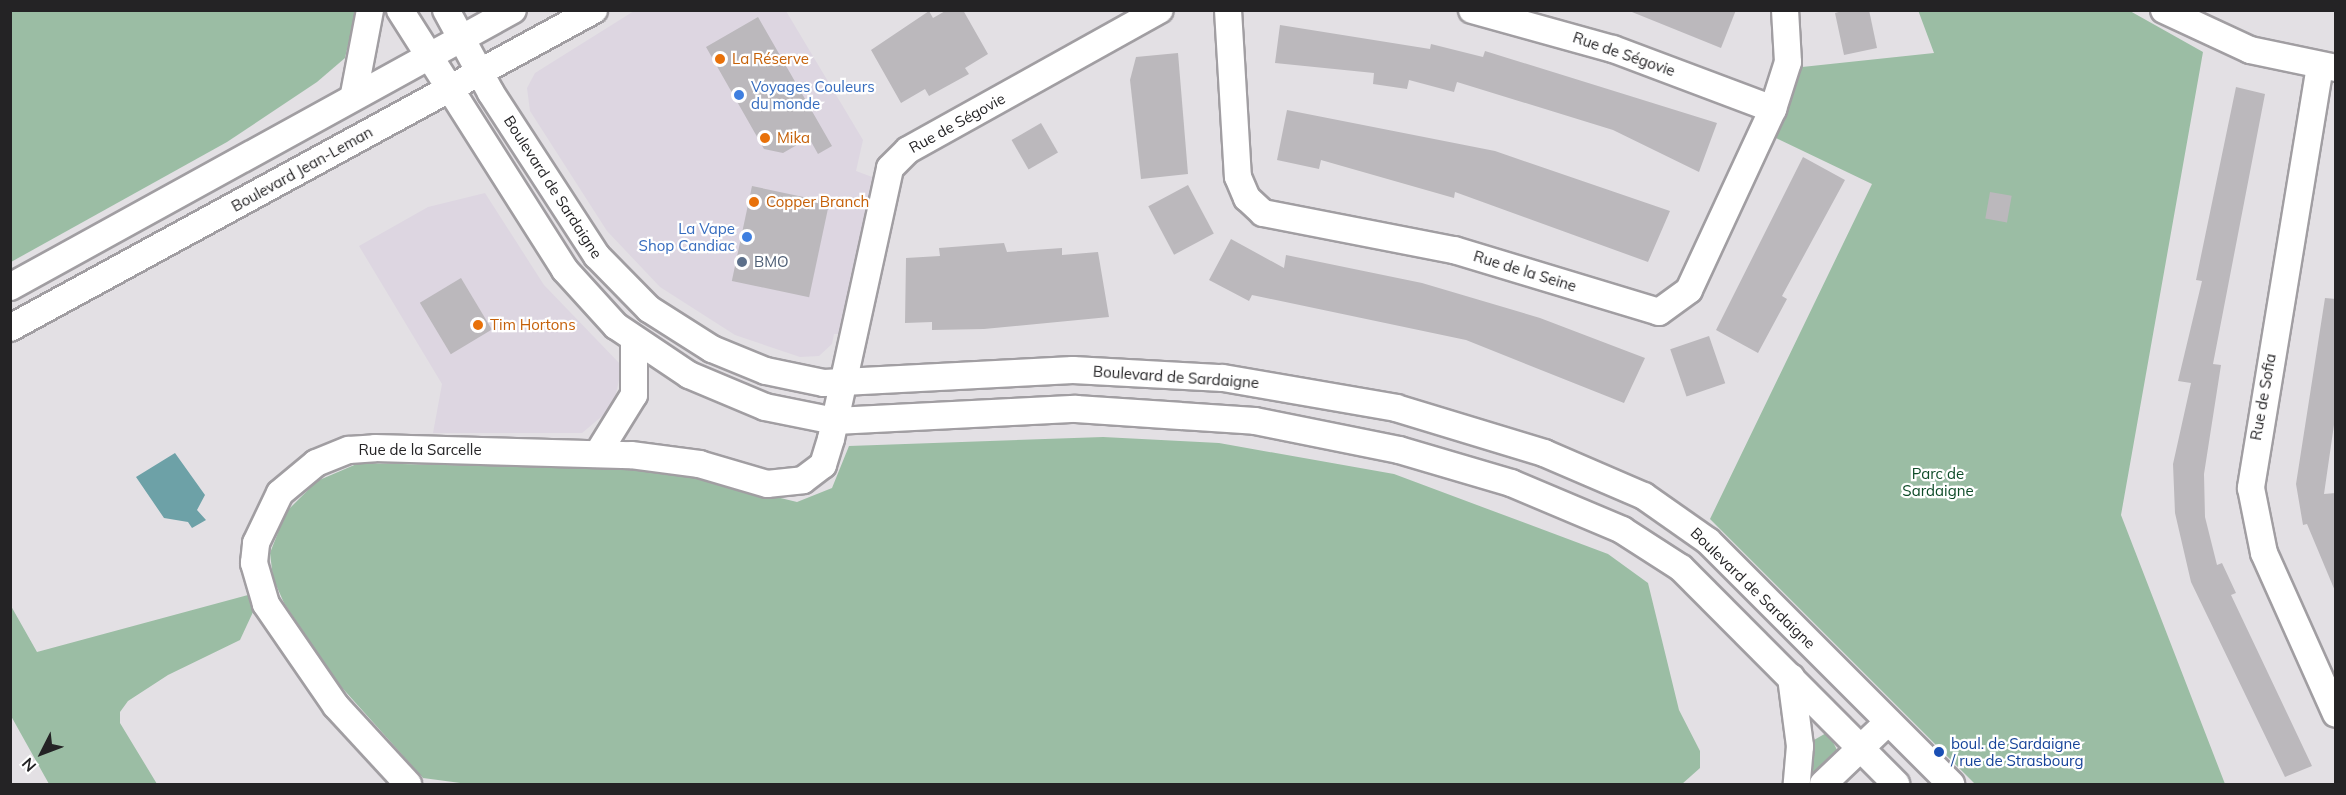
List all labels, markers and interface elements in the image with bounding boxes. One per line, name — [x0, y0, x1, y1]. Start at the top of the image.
street label: Rue de Ségovie — [1571, 28, 1677, 80]
place label: La Réserve — [732, 50, 809, 68]
marker: La Réserve — [713, 52, 727, 66]
place label: Voyages Couleurs du monde — [751, 77, 875, 112]
marker: Voyages Couleurs du monde — [732, 88, 746, 102]
street label: Rue de Ségovie — [906, 89, 1008, 157]
street label: Boulevard de Sardaigne — [500, 112, 606, 262]
street label: Boulevard Jean-Leman — [228, 123, 376, 215]
place label: Mika — [777, 129, 810, 147]
marker: Mika — [758, 131, 772, 145]
place label: Copper Branch — [766, 193, 869, 211]
marker: Copper Branch — [747, 195, 761, 209]
place label: La Vape Shop Candiac — [639, 219, 735, 254]
marker: La Vape Shop Candiac — [740, 230, 754, 244]
street label: Rue de la Seine — [1471, 247, 1579, 295]
place label: BMO — [754, 253, 789, 271]
marker: BMO — [735, 255, 749, 269]
place label: Tim Hortons — [490, 316, 576, 334]
marker: Tim Hortons — [471, 318, 485, 332]
street label: Rue de Sofia — [2247, 352, 2279, 442]
street label: Boulevard de Sardaigne — [1092, 362, 1260, 392]
street label: Rue de la Sarcelle — [358, 441, 482, 459]
park label: Parc de Sardaigne — [1902, 464, 1974, 499]
street label: Boulevard de Sardaigne — [1687, 524, 1819, 652]
north arrow — [12, 723, 72, 783]
place label: boul. de Sardaigne / rue de Strasbourg — [1951, 734, 2083, 769]
marker: boul. de Sardaigne / rue de Strasbourg — [1932, 745, 1946, 759]
text: N — [17, 754, 40, 776]

